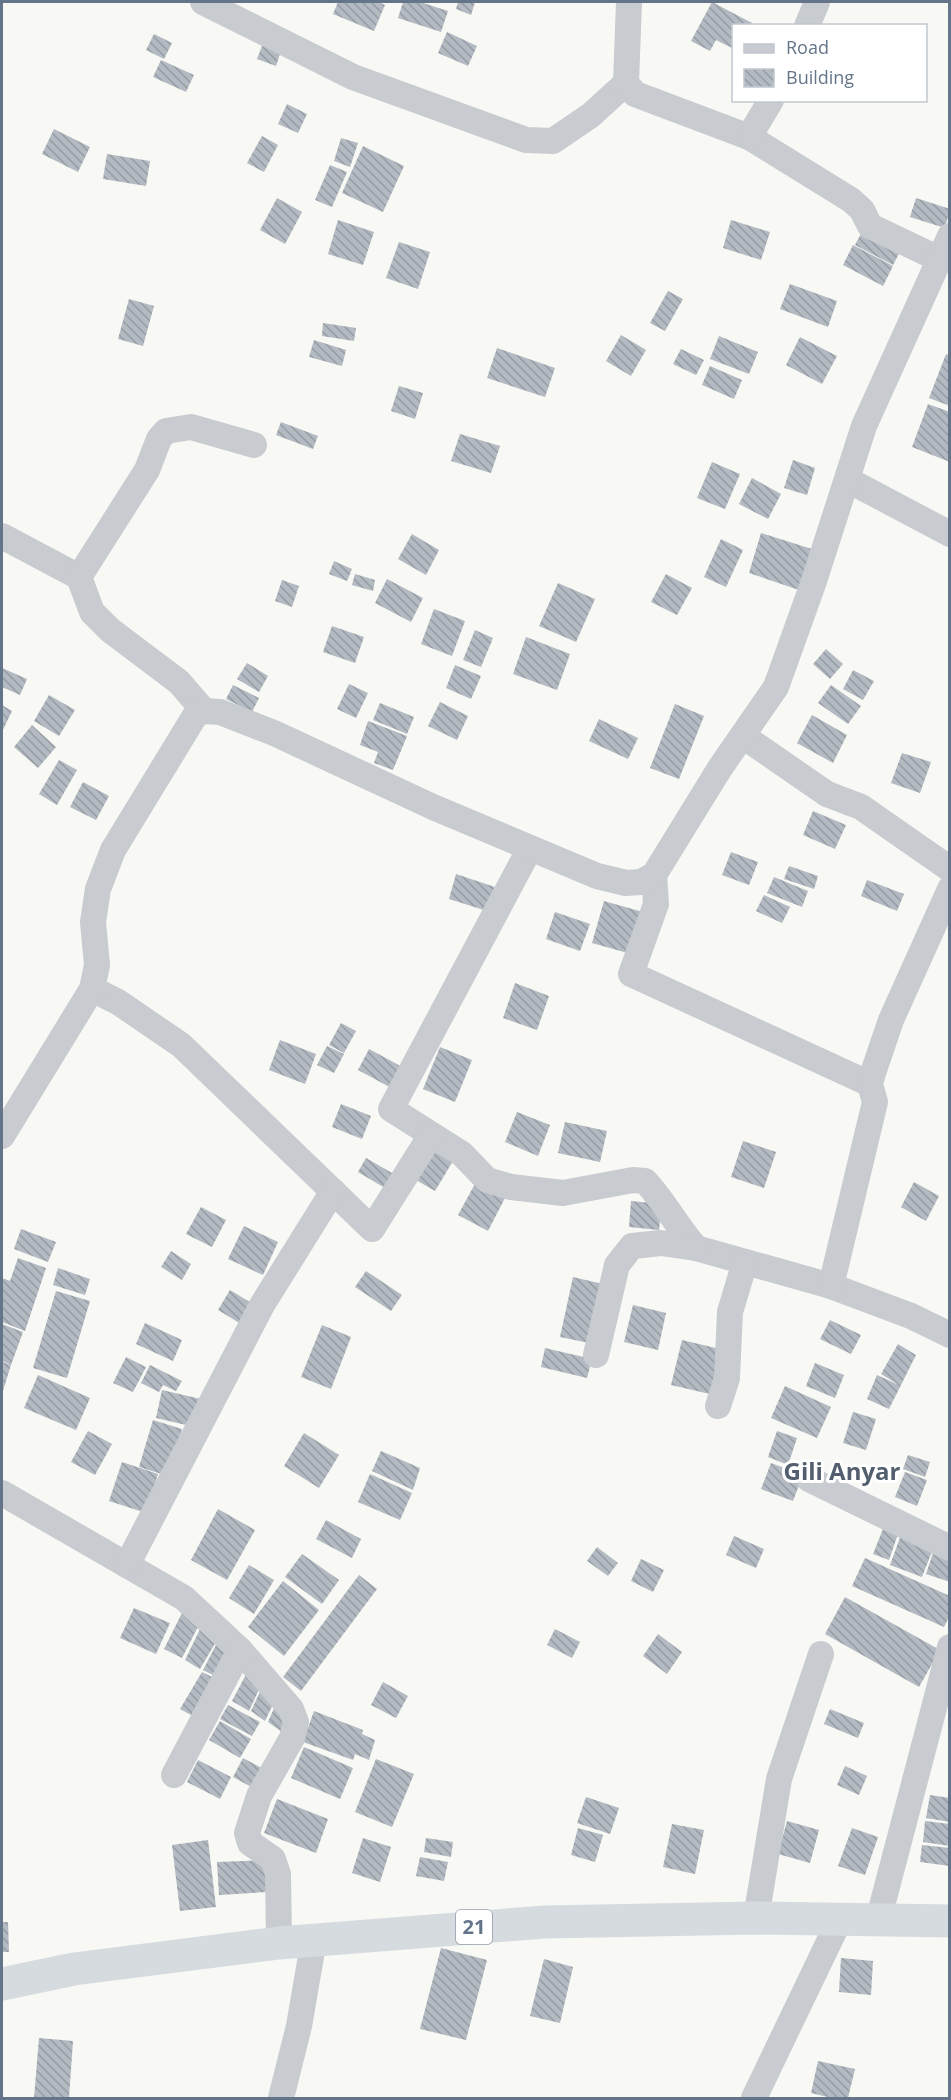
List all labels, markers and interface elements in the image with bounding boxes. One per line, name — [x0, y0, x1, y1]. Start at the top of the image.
legend — [732, 24, 927, 102]
text: Road — [786, 35, 829, 59]
text: Building — [786, 65, 854, 89]
district label: Gili Anyar — [784, 1454, 901, 1487]
road number: 21 — [456, 1910, 492, 1944]

